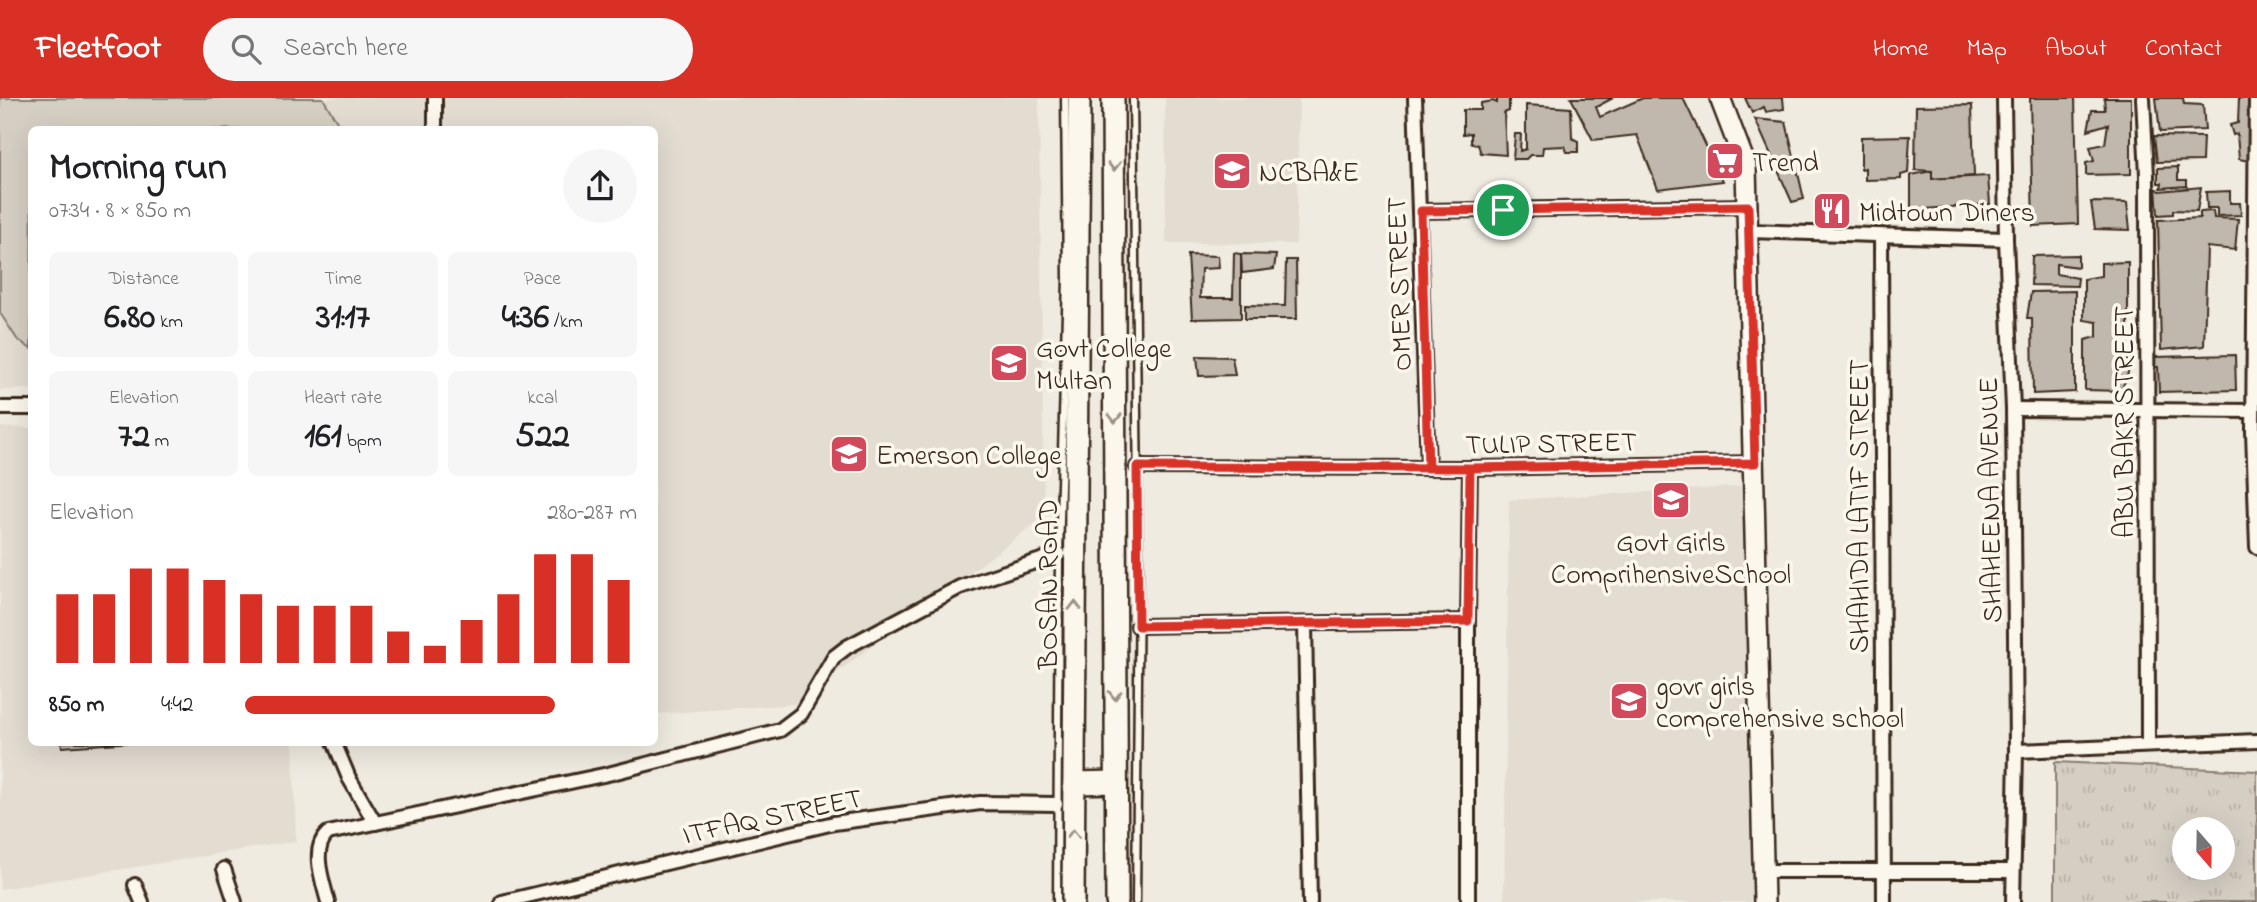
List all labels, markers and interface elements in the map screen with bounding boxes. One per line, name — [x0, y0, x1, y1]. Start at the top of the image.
search box — [203, 18, 693, 81]
text: Fleetfoot — [35, 25, 161, 73]
icon: search — [227, 30, 265, 68]
text: Search here — [283, 30, 408, 68]
text: Home — [1873, 32, 1929, 67]
text: Map — [1967, 32, 2007, 67]
text: About — [2045, 32, 2107, 67]
text: Contact — [2145, 32, 2222, 67]
supermarket icon: Trend — [1704, 140, 1746, 182]
text: Morning run — [49, 141, 227, 197]
place label: Trend — [1752, 144, 1819, 185]
button: share — [563, 149, 637, 223]
school or university icon: NCBA&E — [1211, 150, 1253, 192]
place label: NCBA&E — [1259, 154, 1359, 195]
one-way arrow — [1106, 161, 1122, 172]
pin — [1473, 180, 1533, 240]
restaurant icon: Midtown Diners — [1811, 190, 1853, 232]
icon: arrive — [1484, 191, 1522, 229]
place label: Midtown Diners — [1859, 194, 2035, 235]
text: 07:34 · 8 × 850 m — [49, 195, 191, 228]
street label: OMER STREET — [1378, 196, 1425, 372]
text: Distance — [109, 266, 179, 293]
text: Time — [324, 266, 362, 293]
text: Pace — [524, 266, 561, 293]
text: 6.80 — [104, 293, 155, 344]
text: 31:17 — [316, 293, 370, 344]
text: 4:36 — [502, 293, 549, 344]
street label: ABU BAKR STREET — [2106, 306, 2147, 538]
text: km — [155, 309, 183, 336]
text: /km — [549, 309, 583, 336]
place label: Govt College Multan — [1036, 330, 1172, 403]
school or university icon: Govt College Multan — [988, 342, 1030, 384]
street label: SHAHIDA LATIF STREET — [1841, 359, 1882, 653]
street label: SHAHEENA AVENUE — [1970, 377, 2015, 623]
text: Elevation — [109, 385, 179, 412]
text: Heart rate — [304, 385, 382, 412]
text: kcal — [527, 385, 557, 412]
text: 72 — [118, 412, 150, 463]
text: 161 — [304, 412, 342, 463]
text: 522 — [515, 412, 570, 463]
one-way arrow — [1107, 413, 1123, 424]
street label: TULIP STREET — [1465, 424, 1637, 467]
text: m — [150, 428, 169, 455]
text: bpm — [342, 428, 382, 455]
school or university icon: Emerson College — [828, 433, 870, 475]
place label: Emerson College — [876, 437, 1062, 478]
school or university icon: Govt Girls ComprihensiveSchool — [1650, 479, 1692, 521]
text: Elevation — [49, 497, 134, 530]
text: 280–287 m — [547, 497, 637, 530]
street label: BOSAN ROAD — [1030, 499, 1071, 670]
place label: Govt Girls ComprihensiveSchool — [1551, 524, 1791, 597]
one-way arrow — [1067, 601, 1083, 611]
place label: govr girls comprehensive school — [1655, 668, 1904, 741]
school or university icon: govr girls comprehensive school — [1608, 680, 1650, 722]
text: 850 m — [49, 689, 104, 722]
text: 4:42 — [161, 689, 193, 722]
one-way arrow — [1107, 690, 1123, 700]
street label: ITFAQ STREET — [679, 779, 866, 857]
north arrow — [2172, 817, 2235, 880]
map controls — [2172, 817, 2235, 880]
one-way arrow — [1065, 828, 1081, 839]

